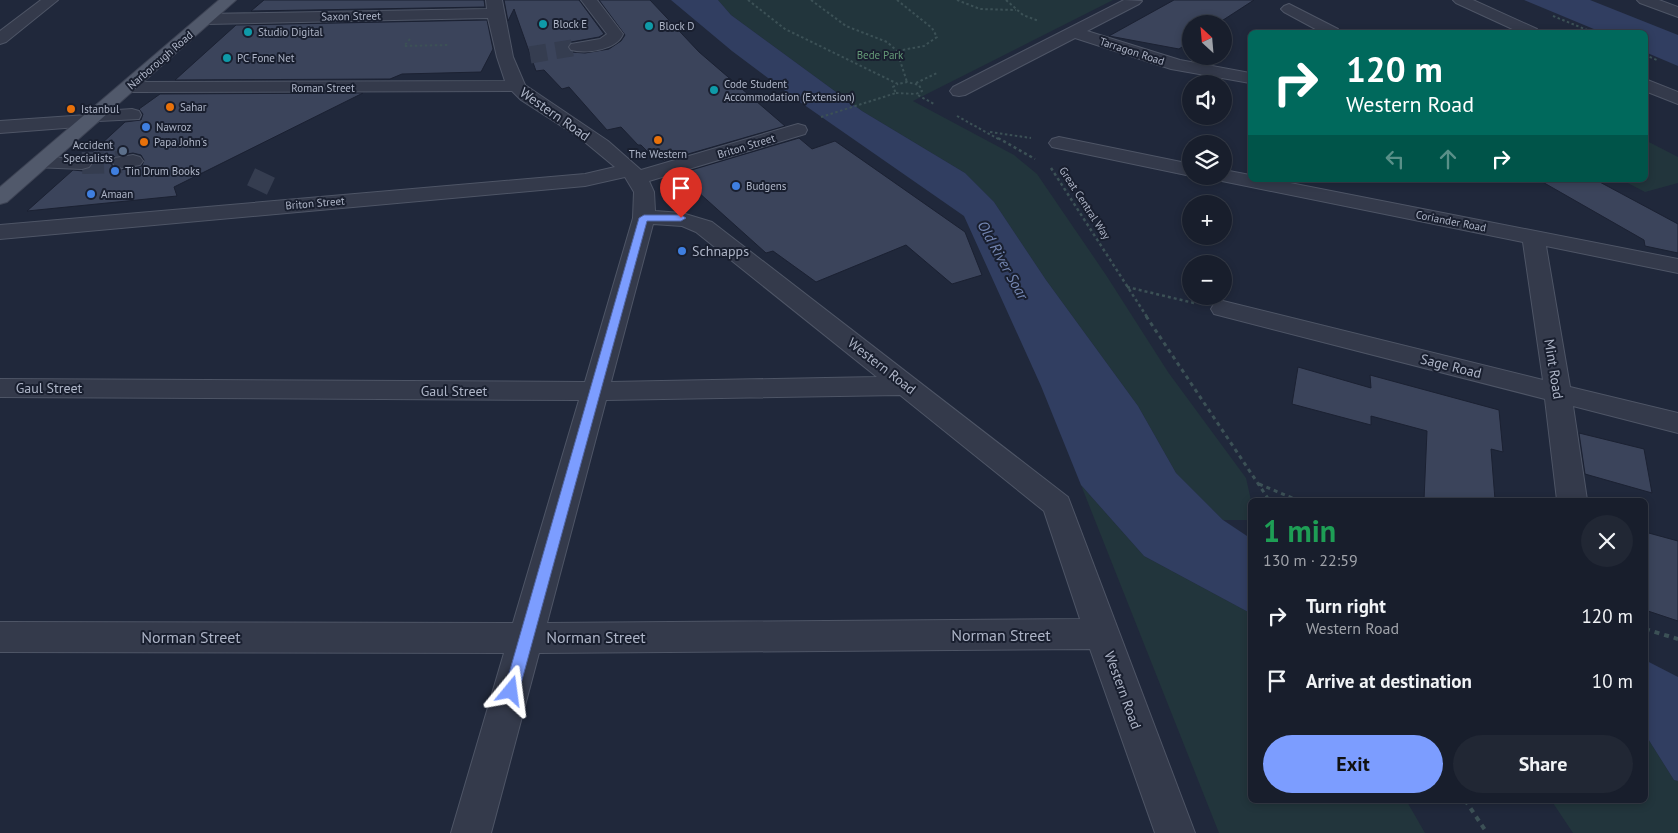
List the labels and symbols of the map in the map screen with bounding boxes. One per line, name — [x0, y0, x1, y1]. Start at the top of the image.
street label: Saxon Street — [321, 8, 381, 24]
north arrow — [1182, 15, 1232, 65]
place label: Block E — [553, 17, 587, 31]
marker: Block E — [537, 18, 549, 30]
place label: Block D — [659, 19, 695, 33]
marker: Block D — [643, 20, 655, 32]
place label: Studio Digital — [258, 25, 323, 39]
marker: Studio Digital — [242, 26, 254, 38]
street label: Narborough Road — [124, 28, 196, 92]
street label: Tarragon Road — [1098, 34, 1166, 68]
park label: Bede Park — [857, 48, 904, 62]
place label: PC Fone Net — [237, 51, 295, 65]
marker: PC Fone Net — [221, 52, 233, 64]
place label: Code Student Accommodation (Extension) — [724, 77, 855, 104]
street label: Roman Street — [291, 81, 355, 95]
street label: Western Road — [516, 83, 594, 145]
marker: Code Student Accommodation (Extension) — [708, 84, 720, 96]
place label: Sahar — [180, 100, 207, 114]
marker: Sahar — [164, 101, 176, 113]
place label: Istanbul — [81, 102, 120, 116]
marker: Istanbul — [65, 103, 77, 115]
place label: Nawroz — [156, 120, 191, 134]
marker: Nawroz — [140, 121, 152, 133]
street label: Briton Street — [715, 131, 777, 161]
marker: The Western — [652, 134, 664, 146]
place label: Papa John's — [154, 135, 207, 149]
marker: Papa John's — [138, 136, 150, 148]
place label: Accident Specialists — [63, 138, 113, 165]
marker: Accident Specialists — [117, 145, 129, 157]
place label: The Western — [629, 147, 687, 161]
place label: Tin Drum Books — [125, 164, 200, 178]
street label: Great Central Way — [1056, 164, 1114, 243]
marker: Tin Drum Books — [109, 165, 121, 177]
pin — [660, 167, 702, 218]
place label: Budgens — [746, 179, 787, 193]
marker: Budgens — [730, 180, 742, 192]
place label: Amaan — [101, 187, 133, 201]
marker: Amaan — [85, 188, 97, 200]
street label: Briton Street — [285, 193, 346, 213]
street label: Coriander Road — [1415, 207, 1487, 235]
water label: Old River Soar — [974, 217, 1033, 304]
place label: Schnapps — [692, 242, 749, 260]
marker: Schnapps — [676, 245, 688, 257]
street label: Western Road — [844, 334, 920, 398]
street label: Mint Road — [1540, 338, 1568, 400]
street label: Sage Road — [1419, 350, 1483, 382]
street label: Gaul Street — [16, 379, 83, 397]
street label: Gaul Street — [421, 382, 488, 400]
street label: Norman Street — [951, 625, 1051, 645]
street label: Norman Street — [141, 627, 241, 647]
street label: Norman Street — [546, 627, 646, 647]
street label: Western Road — [1101, 649, 1145, 731]
position arrow — [484, 664, 536, 716]

